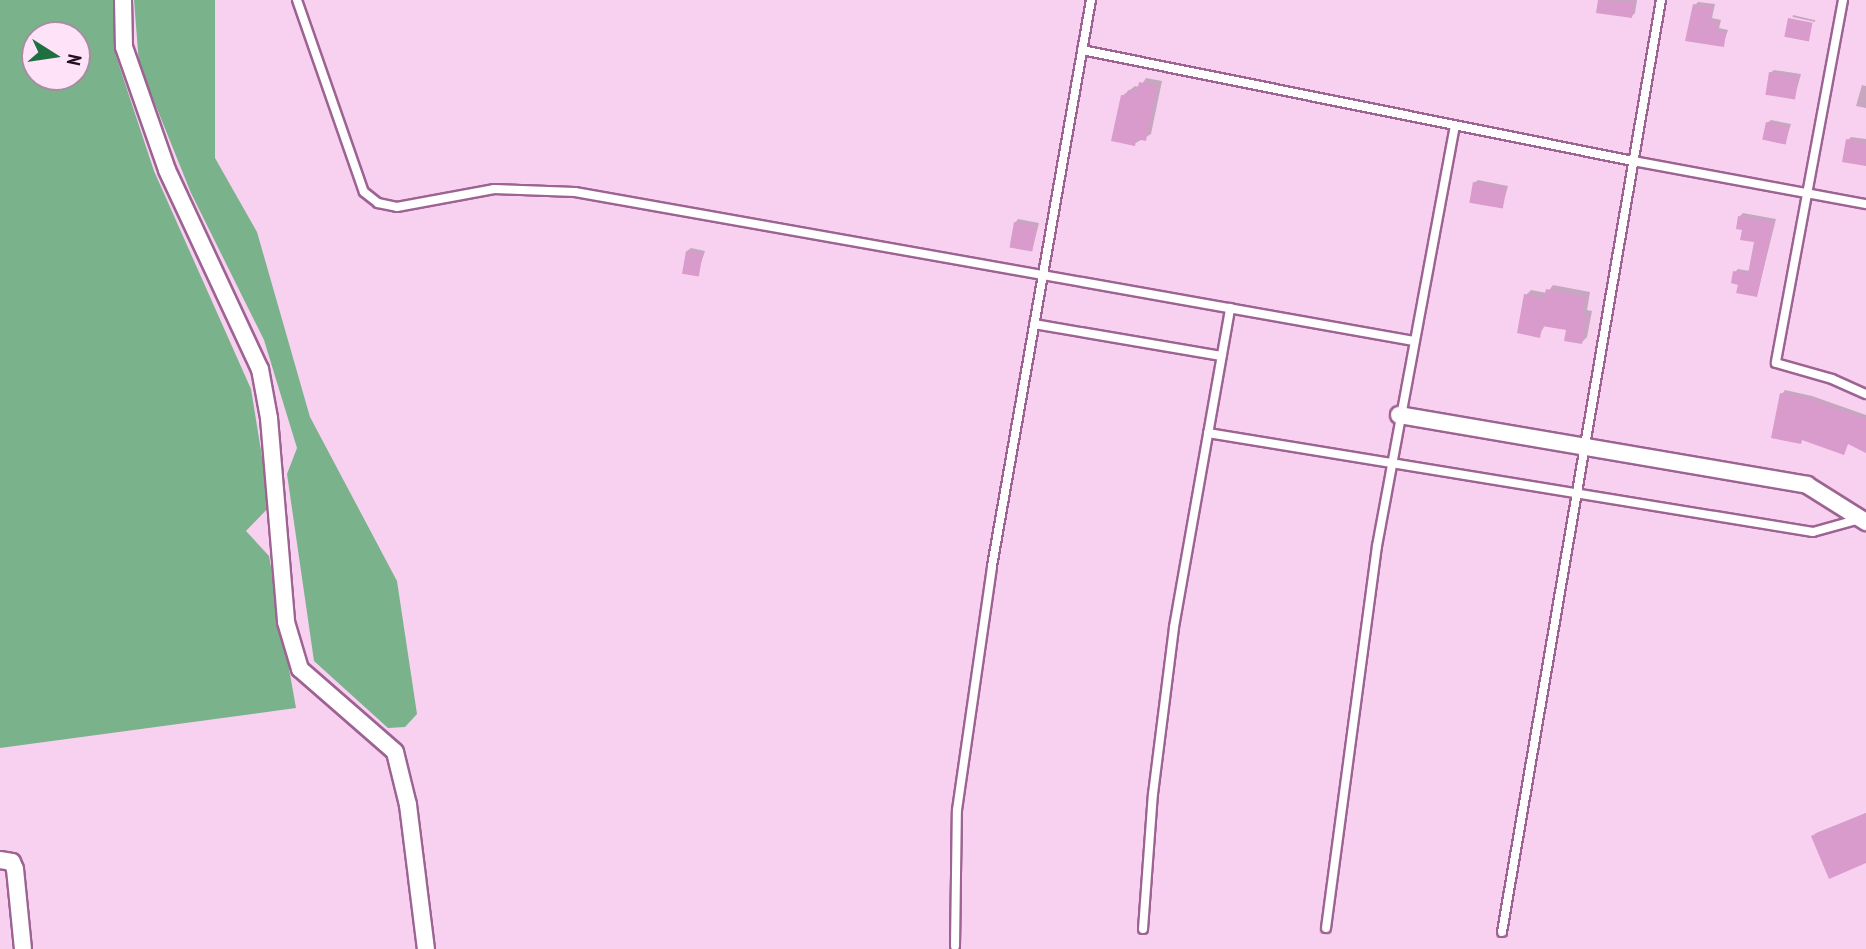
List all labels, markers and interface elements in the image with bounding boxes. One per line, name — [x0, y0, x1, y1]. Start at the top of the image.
north arrow — [21, 21, 91, 91]
text: N — [62, 52, 87, 67]

